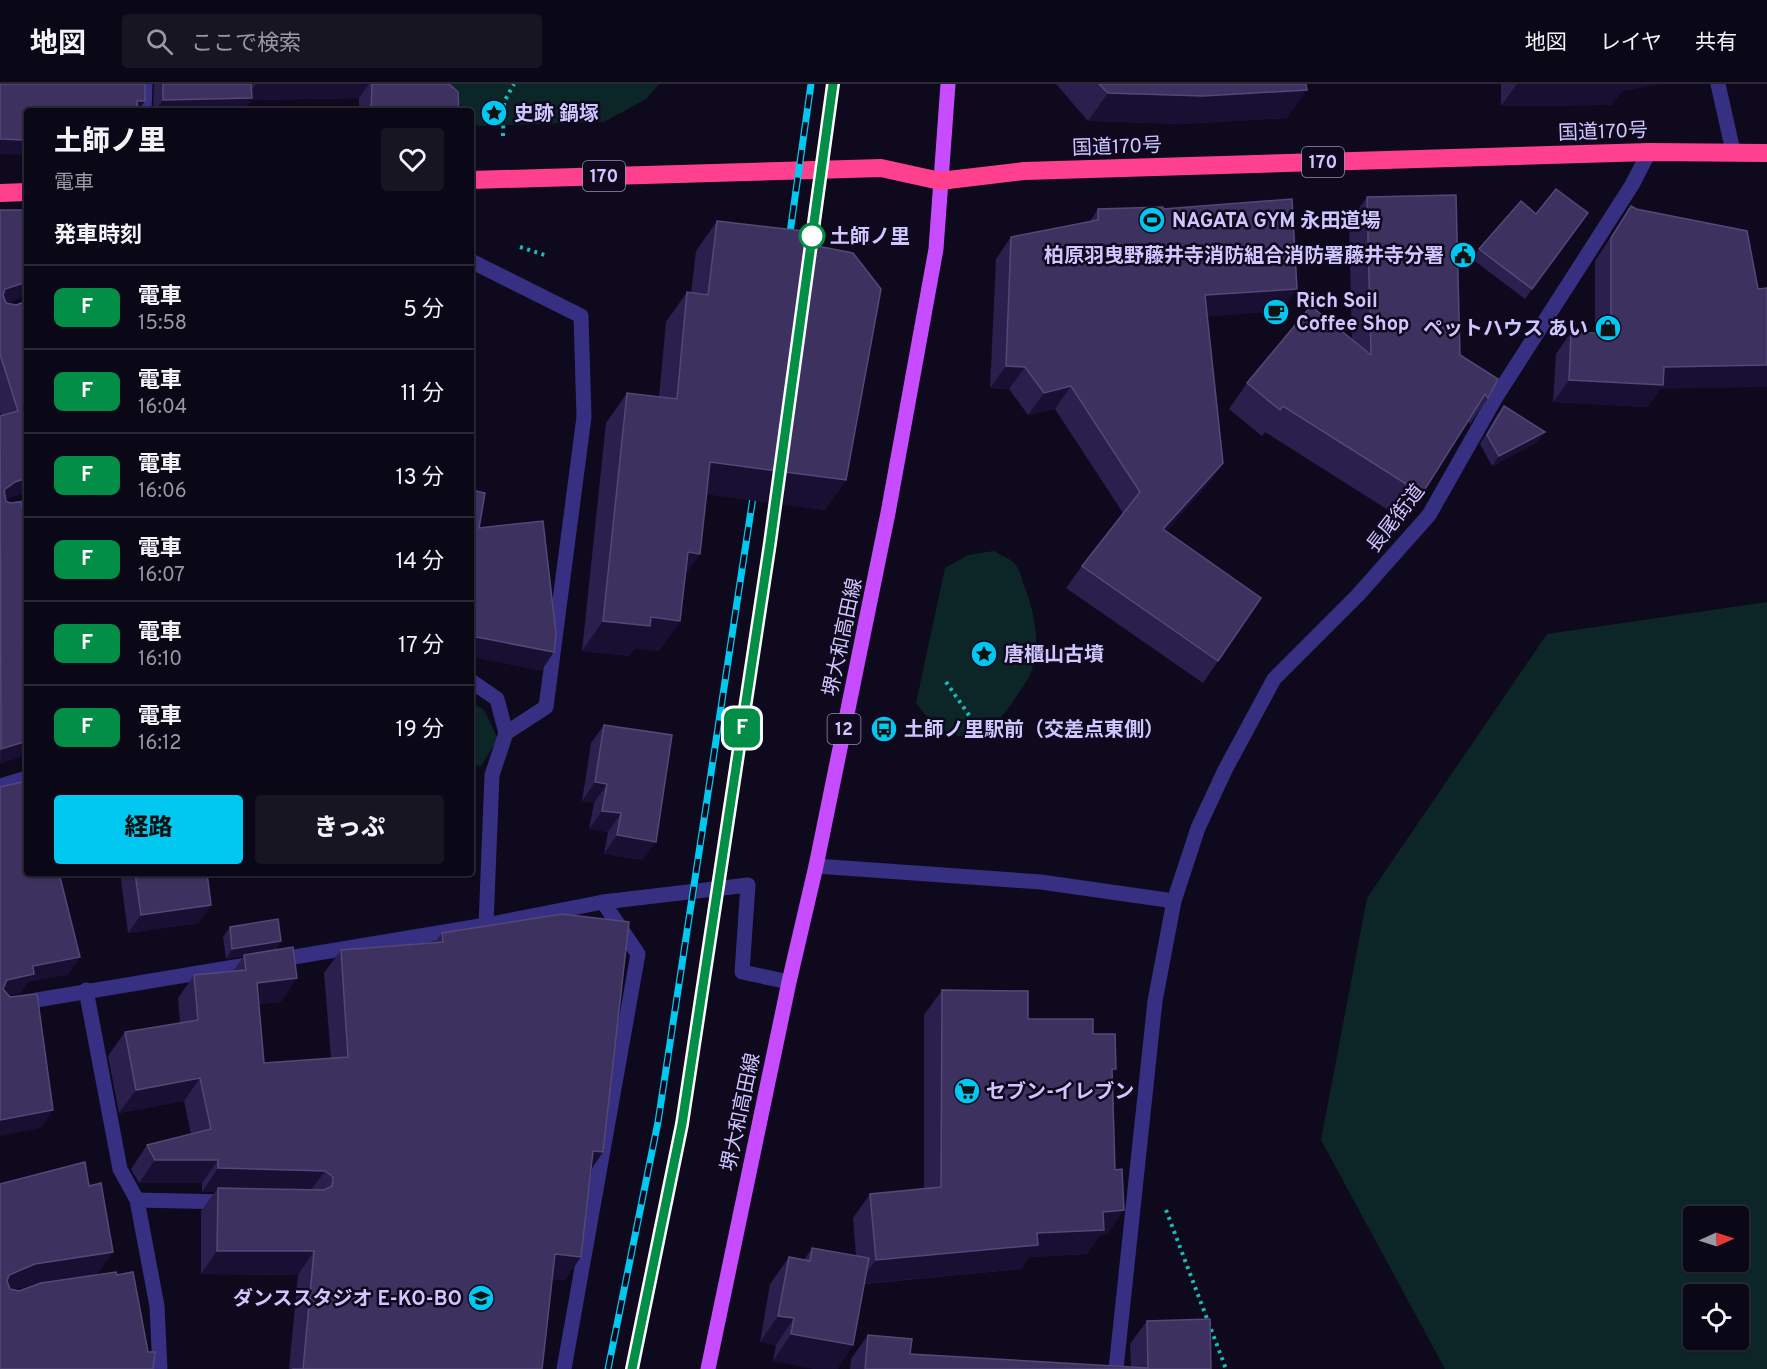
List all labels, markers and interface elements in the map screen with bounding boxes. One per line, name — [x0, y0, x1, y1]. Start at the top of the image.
search box — [122, 14, 542, 68]
icon: search — [143, 25, 176, 58]
text: 地図 — [30, 27, 86, 63]
text: 地図 — [1525, 30, 1567, 57]
text: レイヤ — [1600, 30, 1662, 57]
text: 共有 — [1695, 30, 1737, 57]
text: ここで検索 — [191, 31, 301, 58]
place icon: 史跡 鍋塚 — [479, 98, 509, 128]
place label: 史跡 鍋塚 — [514, 102, 599, 128]
street label: 国道170号 — [1558, 118, 1649, 148]
text: 土師ノ里 — [54, 125, 166, 161]
button: heart — [381, 128, 444, 191]
street label: 国道170号 — [1072, 133, 1163, 163]
road number: 170 — [1302, 147, 1344, 177]
road number: 170 — [583, 161, 625, 191]
text: 電車 — [54, 171, 94, 197]
sports icon: NAGATA GYM 永田道場 — [1137, 205, 1167, 235]
place label: NAGATA GYM 永田道場 — [1172, 209, 1381, 235]
text: 発車時刻 — [54, 223, 142, 250]
marker: 土師ノ里 — [799, 223, 825, 249]
place label: 土師ノ里 — [830, 225, 910, 251]
public building icon: 柏原羽曳野藤井寺消防組合消防署藤井寺分署 — [1448, 240, 1478, 270]
place label: 柏原羽曳野藤井寺消防組合消防署藤井寺分署 — [1044, 244, 1444, 270]
text: 電車 — [138, 284, 182, 311]
place label: Rich Soil Coffee Shop — [1296, 289, 1409, 338]
text: F — [81, 294, 93, 321]
text: 5 分 — [403, 297, 444, 324]
cafe icon: Rich Soil Coffee Shop — [1261, 297, 1291, 327]
text: 15:58 — [138, 311, 187, 337]
shop icon: ペットハウス あい — [1593, 313, 1623, 343]
place label: ペットハウス あい — [1423, 317, 1588, 343]
text: 電車 — [138, 368, 182, 395]
text: F — [81, 378, 93, 405]
text: 11 分 — [400, 381, 444, 408]
text: 16:04 — [138, 395, 187, 421]
text: 電車 — [138, 452, 182, 479]
text: F — [81, 462, 93, 489]
text: 13 分 — [395, 465, 444, 492]
text: 16:06 — [138, 479, 187, 505]
street label: 長尾街道 — [1362, 480, 1431, 559]
text: 電車 — [138, 536, 182, 563]
text: F — [81, 546, 93, 573]
text: 14 分 — [395, 549, 444, 576]
text: 16:07 — [138, 563, 185, 589]
street label: 堺大和高田線 — [819, 576, 869, 699]
text: 電車 — [138, 620, 182, 647]
text: F — [81, 630, 93, 657]
text: 17 分 — [398, 633, 444, 660]
place icon: 唐櫃山古墳 — [969, 639, 999, 669]
place label: 唐櫃山古墳 — [1004, 643, 1104, 669]
text: 16:10 — [138, 647, 182, 673]
text: 電車 — [138, 704, 182, 731]
line badge: F — [722, 708, 762, 748]
text: F — [81, 714, 93, 741]
road number: 12 — [828, 714, 860, 744]
bus stop icon: 土師ノ里駅前（交差点東側） — [869, 714, 899, 744]
text: F — [736, 715, 748, 742]
text: 19 分 — [395, 717, 444, 744]
place label: 土師ノ里駅前（交差点東側） — [904, 718, 1164, 744]
text: 16:12 — [138, 731, 182, 757]
button: 経路 — [54, 795, 243, 864]
button: きっぷ — [255, 795, 444, 864]
street label: 堺大和高田線 — [717, 1051, 767, 1174]
supermarket icon: セブン-イレブン — [952, 1076, 982, 1106]
place label: セブン-イレブン — [986, 1080, 1134, 1106]
north arrow — [1683, 1206, 1749, 1272]
map controls — [1683, 1206, 1749, 1350]
school or university icon: ダンススタジオ E-KO-BO — [466, 1283, 496, 1313]
button: locate — [1683, 1284, 1749, 1350]
place label: ダンススタジオ E-KO-BO — [233, 1287, 462, 1313]

